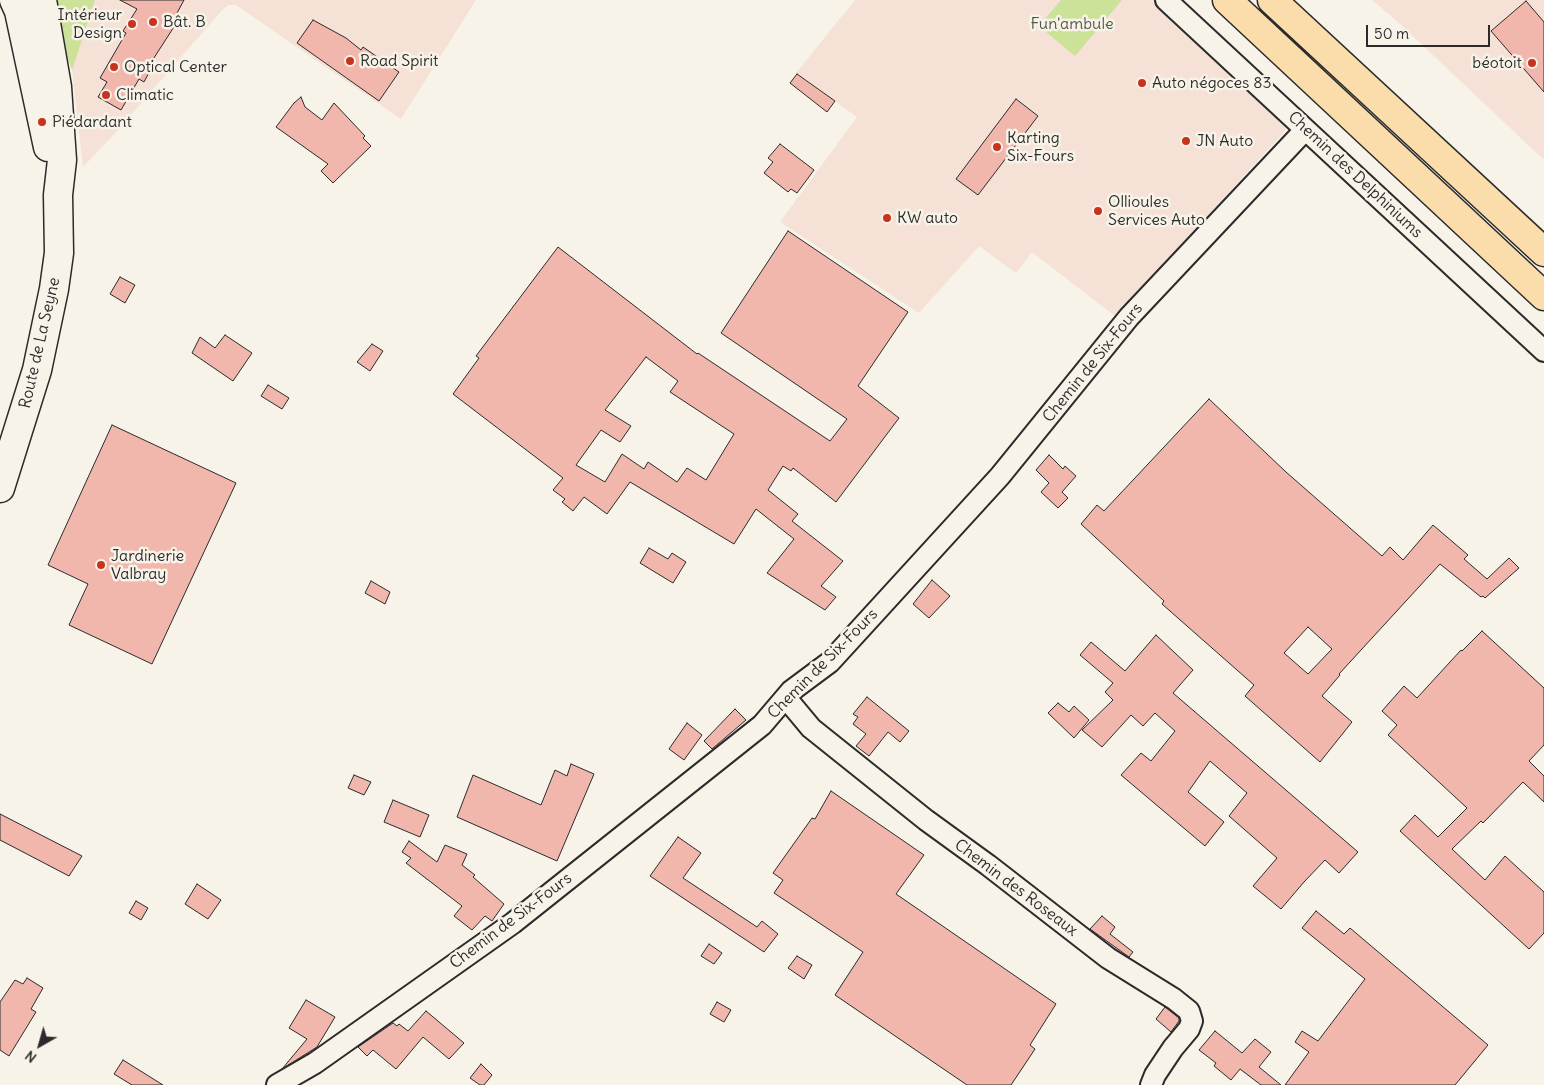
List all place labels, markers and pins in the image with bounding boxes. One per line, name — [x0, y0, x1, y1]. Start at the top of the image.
place label: Intérieur Design — [58, 5, 122, 43]
place label: Bât. B — [163, 12, 206, 32]
marker: Bât. B — [147, 16, 159, 28]
marker: Intérieur Design — [126, 18, 138, 30]
place label: Road Spirit — [360, 51, 438, 71]
place label: béotoit — [1472, 53, 1522, 73]
marker: Road Spirit — [344, 55, 356, 67]
place label: Optical Center — [124, 57, 227, 77]
marker: béotoit — [1526, 57, 1538, 69]
marker: Optical Center — [108, 61, 120, 73]
place label: Auto négoces 83 — [1152, 73, 1271, 93]
marker: Auto négoces 83 — [1136, 77, 1148, 89]
place label: Climatic — [116, 85, 174, 105]
marker: Climatic — [100, 89, 112, 101]
place label: Piédardant — [52, 112, 132, 132]
marker: Piédardant — [36, 116, 48, 128]
place label: Karting Six-Fours — [1007, 128, 1074, 166]
place label: JN Auto — [1196, 131, 1253, 151]
marker: JN Auto — [1180, 135, 1192, 147]
marker: Karting Six-Fours — [991, 141, 1003, 153]
place label: Ollioules Services Auto — [1108, 192, 1205, 230]
marker: Ollioules Services Auto — [1092, 205, 1104, 217]
place label: KW auto — [897, 208, 958, 228]
marker: KW auto — [881, 212, 893, 224]
place label: Jardinerie Valbray — [111, 546, 184, 584]
marker: Jardinerie Valbray — [95, 559, 107, 571]

